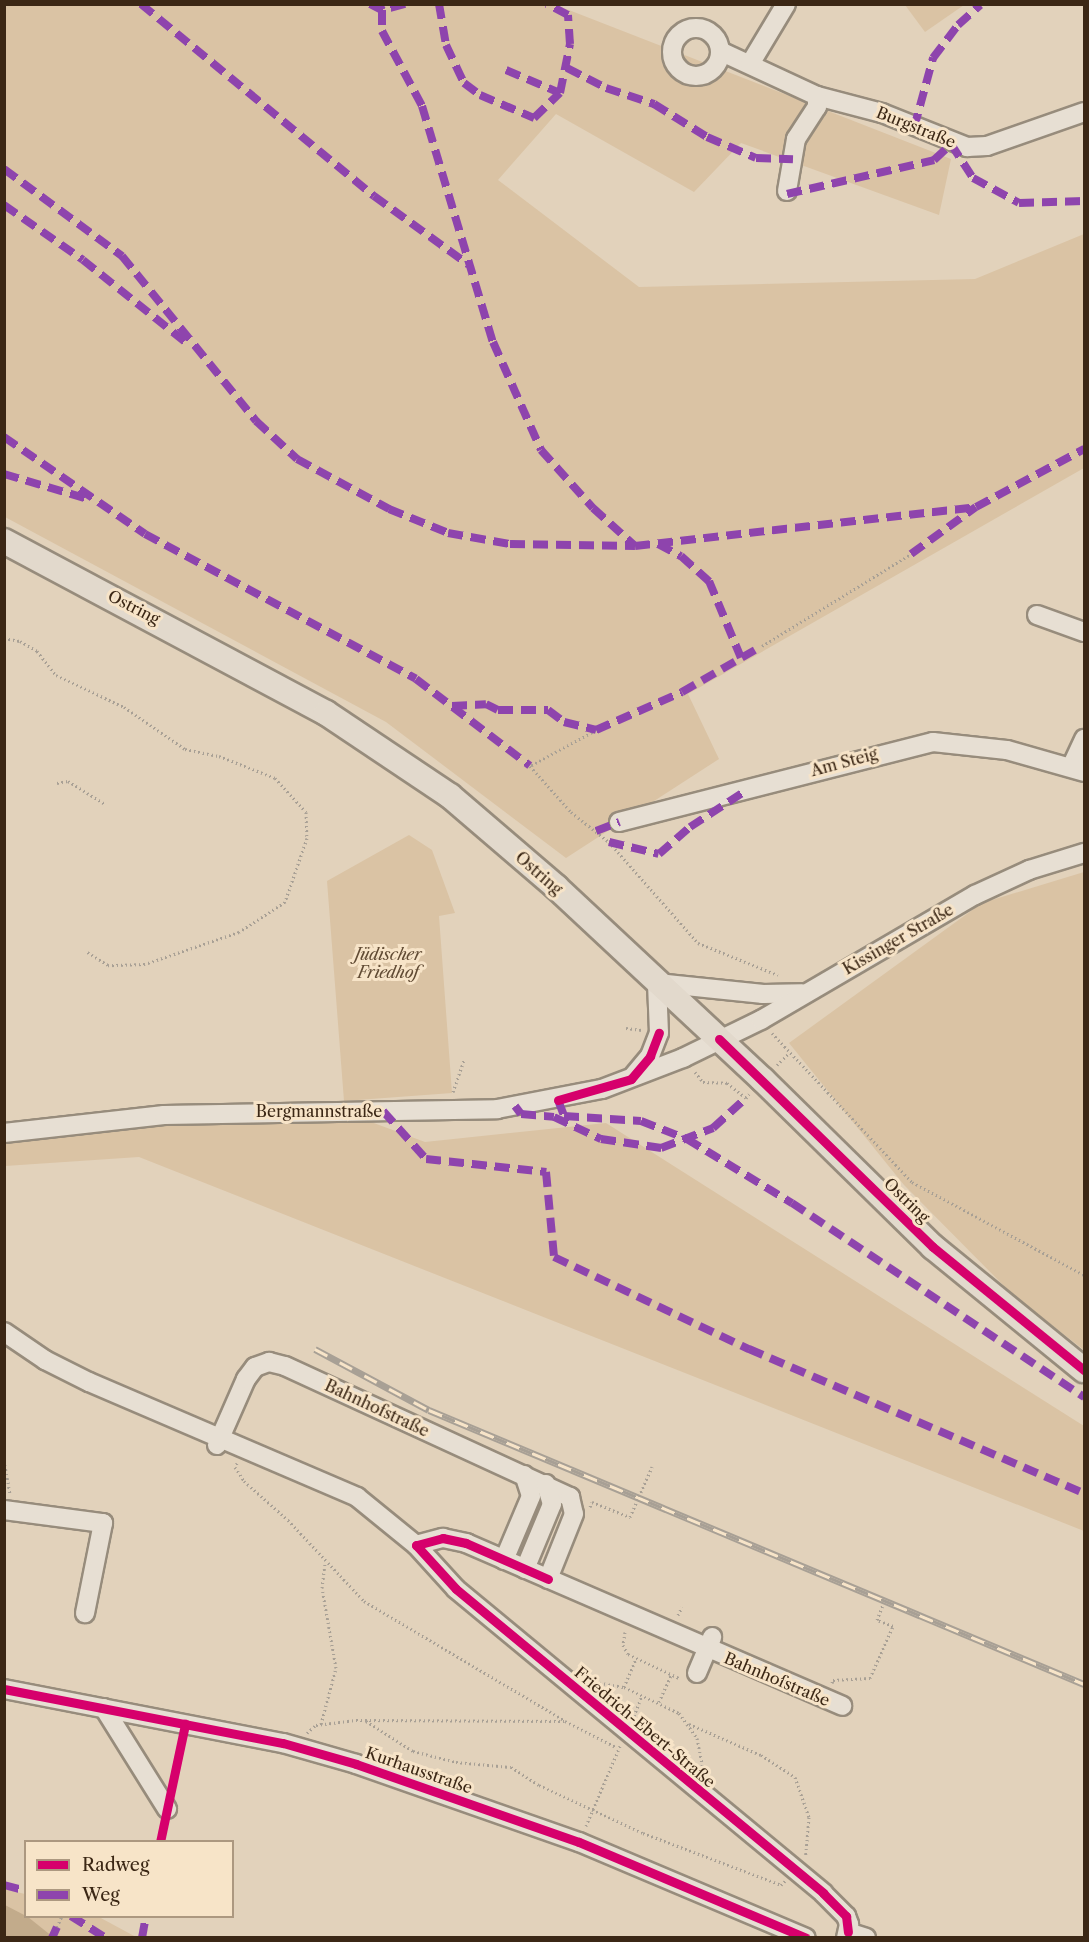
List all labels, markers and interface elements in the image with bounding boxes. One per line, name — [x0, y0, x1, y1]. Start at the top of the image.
street label: Burgstraße — [874, 102, 958, 152]
street label: Ostring — [105, 586, 163, 628]
street label: Am Steig — [808, 744, 880, 780]
street label: Ostring — [512, 847, 566, 899]
street label: Kissinger Straße — [839, 899, 957, 979]
park label: Jüdischer Friedhof — [354, 944, 422, 982]
street label: Bergmannstraße — [256, 1101, 382, 1121]
street label: Ostring — [880, 1174, 934, 1226]
street label: Bahnhofstraße — [322, 1375, 432, 1441]
street label: Bahnhofstraße — [721, 1648, 833, 1710]
street label: Friedrich-Ebert-Straße — [571, 1663, 719, 1791]
street label: Kurhausstraße — [363, 1743, 475, 1797]
legend — [24, 1840, 234, 1918]
text: Radweg — [82, 1854, 149, 1876]
text: Weg — [82, 1884, 120, 1906]

